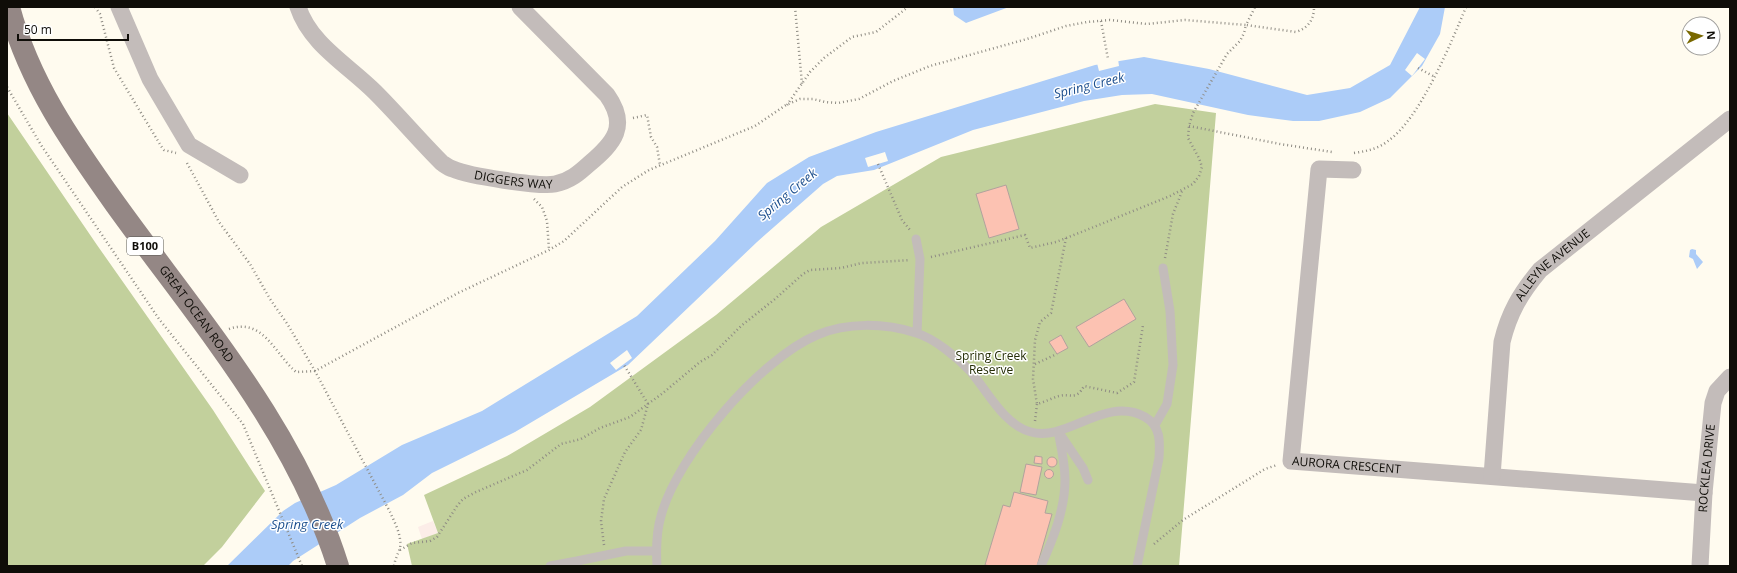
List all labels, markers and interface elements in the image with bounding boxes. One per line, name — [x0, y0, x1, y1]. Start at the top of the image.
scale bar — [18, 16, 128, 42]
north arrow — [1681, 16, 1721, 56]
text: 50 m — [24, 21, 52, 38]
text: N — [1704, 30, 1719, 40]
water label: Spring Creek — [1052, 67, 1127, 102]
water label: Spring Creek — [754, 163, 821, 224]
street label: DIGGERS WAY — [473, 166, 553, 193]
street label: ALLEYNE AVENUE — [1511, 225, 1593, 304]
road number: B100 — [127, 237, 163, 255]
street label: GREAT OCEAN ROAD — [156, 262, 238, 366]
park label: Spring Creek Reserve — [955, 347, 1027, 378]
street label: ROCKLEA DRIVE — [1694, 423, 1719, 513]
street label: AURORA CRESCENT — [1291, 452, 1402, 478]
water label: Spring Creek — [271, 515, 344, 533]

